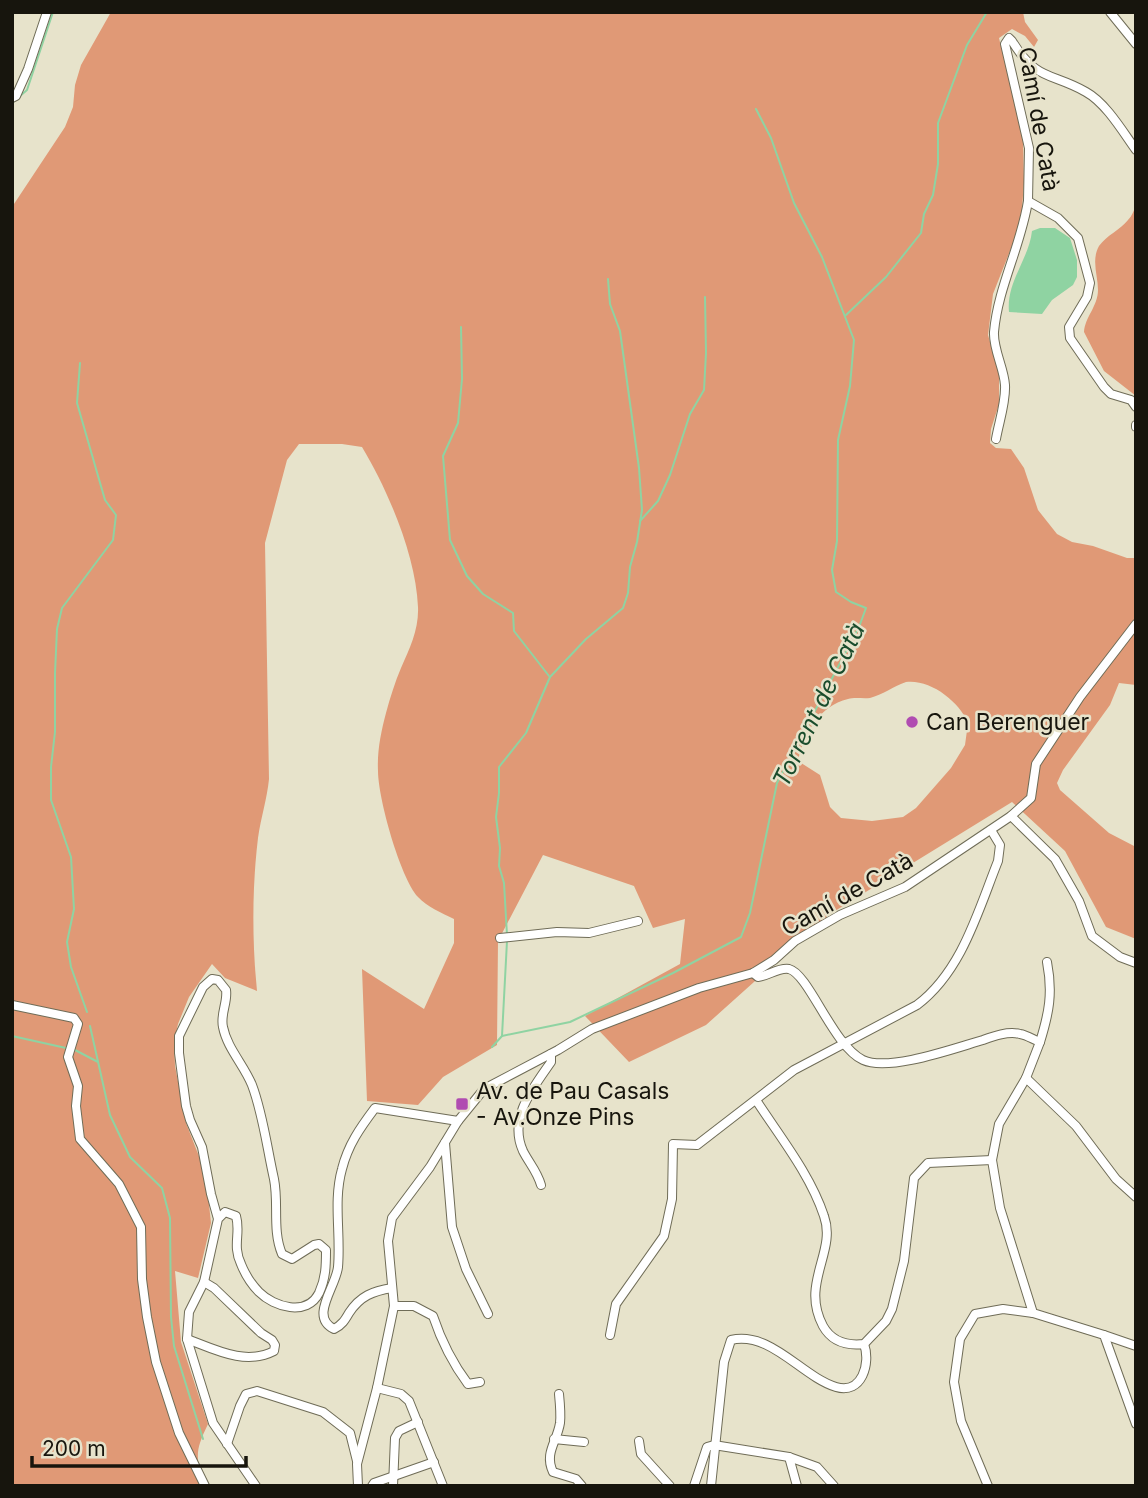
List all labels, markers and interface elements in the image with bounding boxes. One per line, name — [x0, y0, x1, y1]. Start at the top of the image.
street label: Camí de Catà — [1013, 45, 1065, 193]
water label: Torrent de Catà — [766, 618, 871, 792]
place label: Can Berenguer — [926, 708, 1090, 736]
marker: Can Berenguer — [904, 714, 920, 730]
street label: Camí de Catà — [776, 846, 918, 942]
place label: Av. de Pau Casals - Av.Onze Pins — [476, 1077, 669, 1131]
marker: Av. de Pau Casals - Av.Onze Pins — [454, 1096, 470, 1112]
scale bar — [32, 1424, 245, 1468]
text: 200 m — [42, 1436, 106, 1461]

